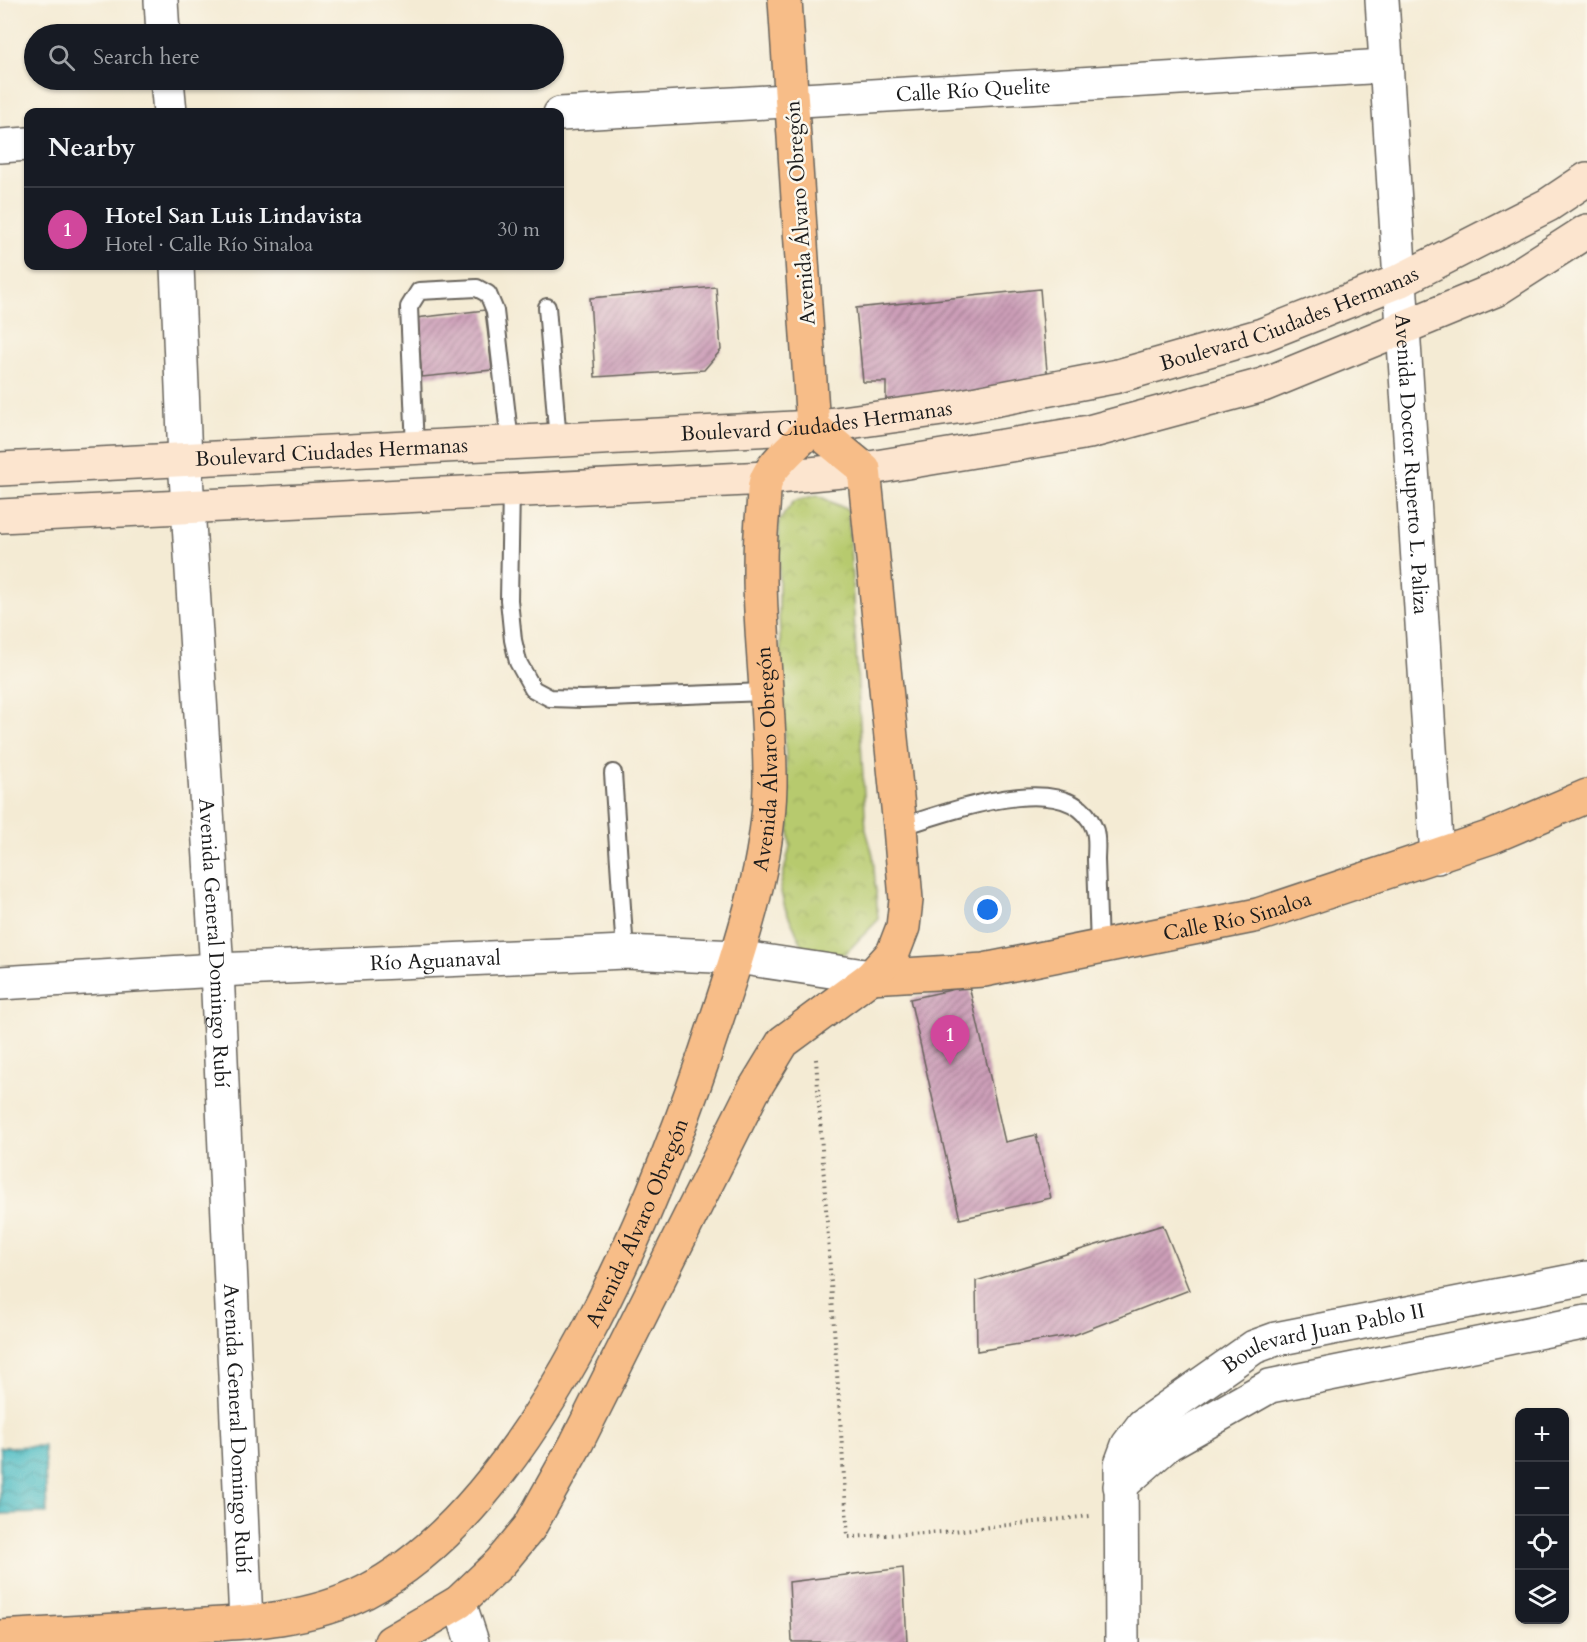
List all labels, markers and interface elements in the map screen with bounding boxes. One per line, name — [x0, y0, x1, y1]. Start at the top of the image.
search box — [24, 24, 564, 90]
icon: search — [45, 41, 78, 74]
text: Search here — [93, 42, 200, 72]
street label: Calle Río Quelite — [895, 72, 1052, 109]
street label: Avenida Álvaro Obregón — [778, 100, 823, 326]
text: Nearby — [48, 130, 136, 165]
text: Hotel San Luis Lindavista — [105, 201, 363, 231]
text: 1 — [62, 216, 73, 243]
text: 30 m — [497, 216, 540, 243]
text: Hotel · Calle Río Sinaloa — [105, 231, 313, 258]
street label: Boulevard Ciudades Hermanas — [1157, 259, 1424, 378]
street label: Avenida Doctor Ruperto L. Paliza — [1387, 313, 1435, 615]
street label: Boulevard Ciudades Hermanas — [680, 394, 954, 449]
street label: Boulevard Ciudades Hermanas — [194, 431, 469, 474]
street label: Avenida Álvaro Obregón — [746, 645, 785, 874]
street label: Avenida General Domingo Rubí — [191, 797, 236, 1089]
street label: Calle Río Sinaloa — [1161, 884, 1315, 949]
your location — [973, 895, 1002, 924]
street label: Río Aguanaval — [369, 943, 501, 978]
pin: 1 — [930, 1016, 970, 1065]
street label: Avenida Álvaro Obregón — [579, 1114, 696, 1332]
street label: Avenida General Domingo Rubí — [216, 1283, 258, 1574]
street label: Boulevard Juan Pablo II — [1216, 1296, 1427, 1380]
map controls — [1515, 1408, 1569, 1624]
button: + — [1515, 1408, 1569, 1462]
button: − — [1515, 1462, 1569, 1516]
button: locate — [1515, 1516, 1569, 1570]
button: layers — [1515, 1570, 1569, 1624]

